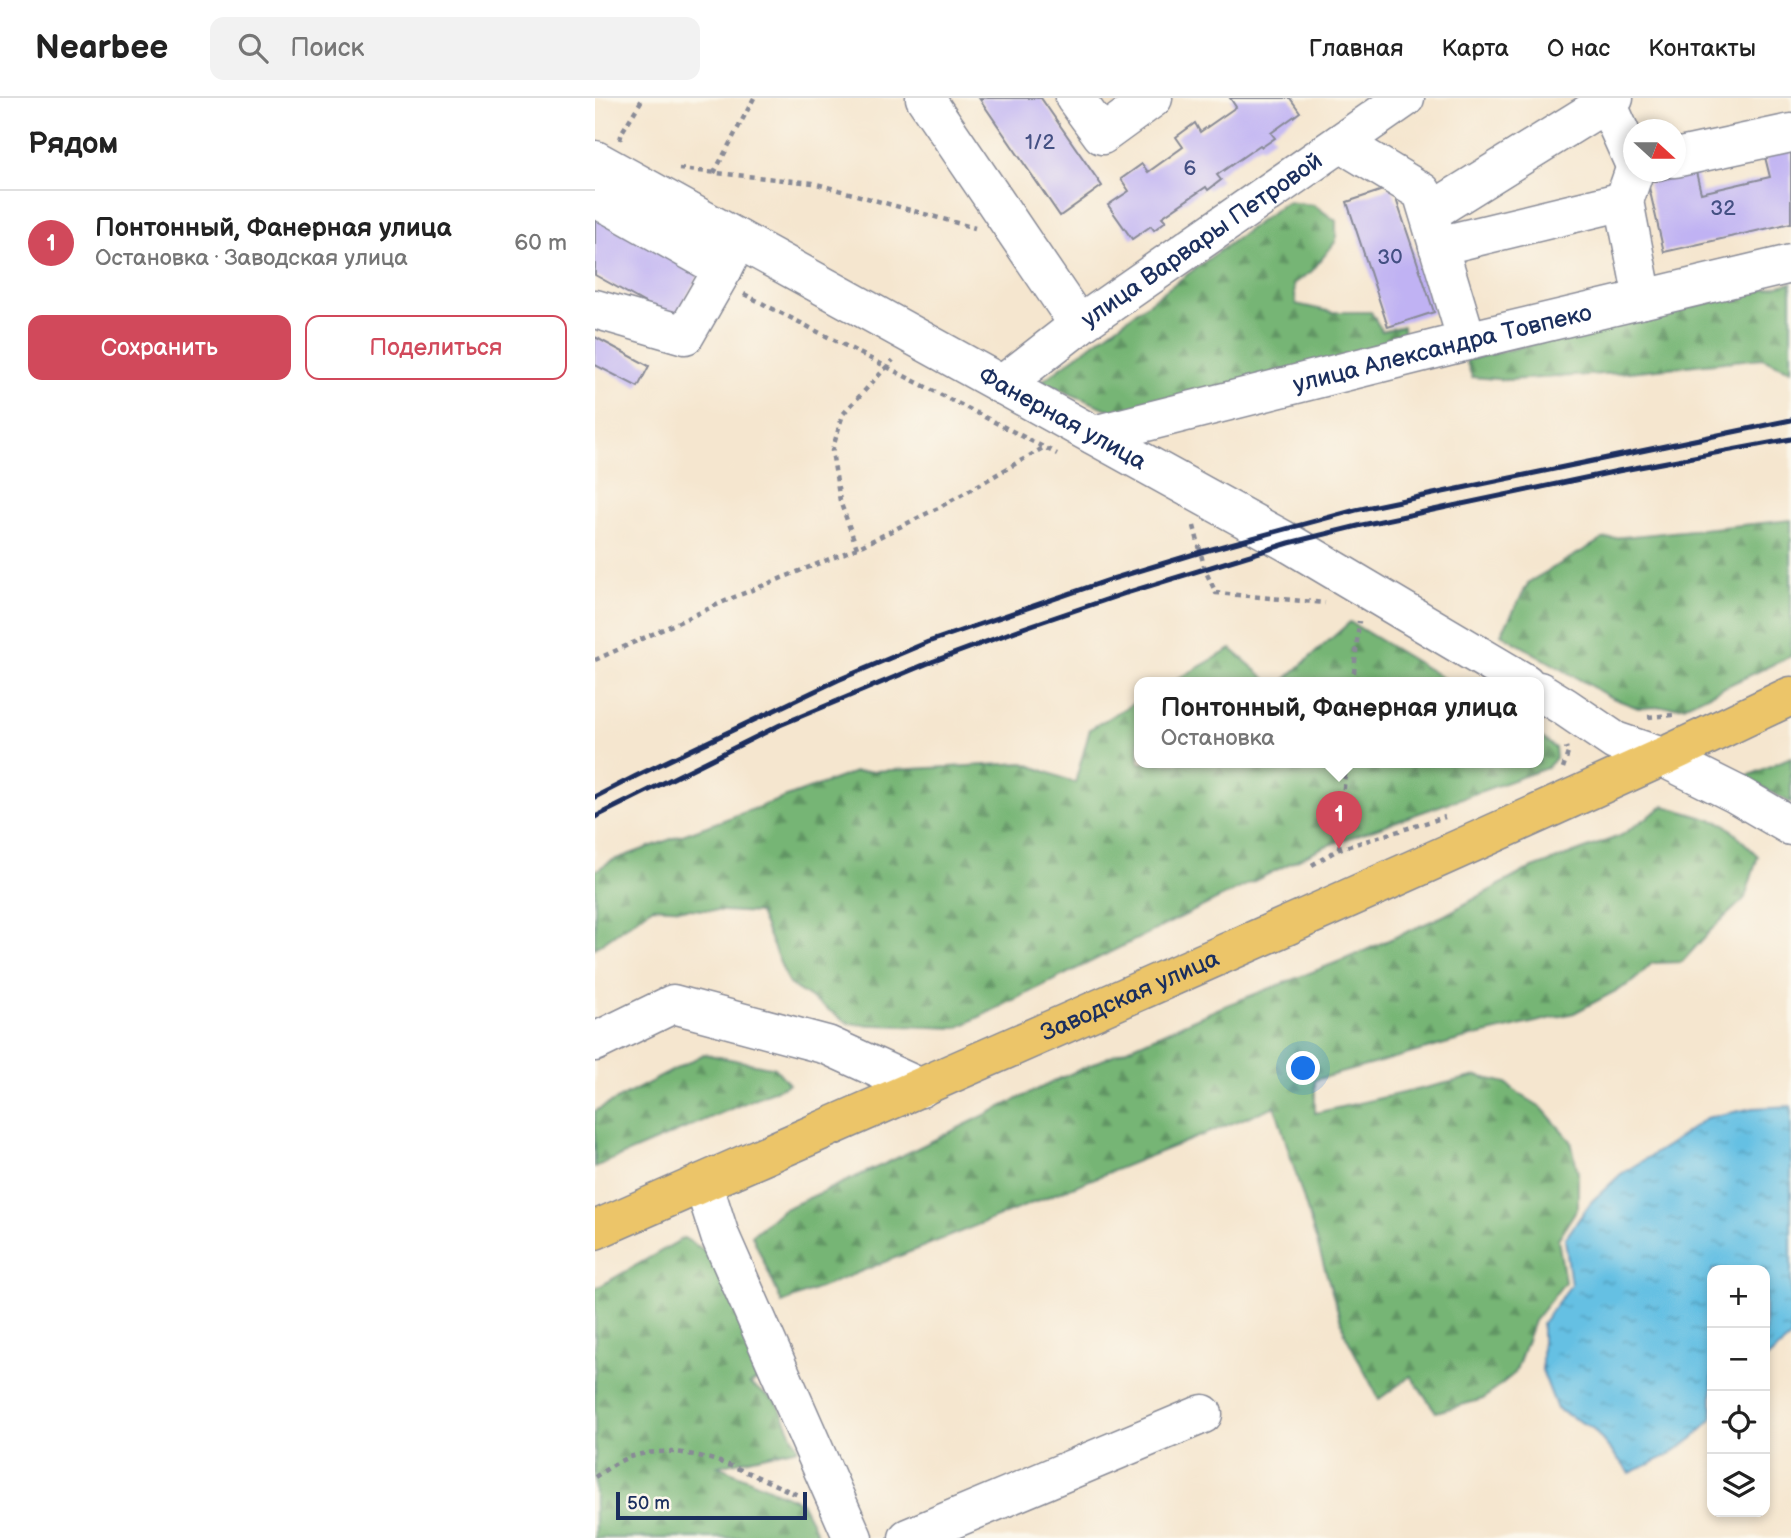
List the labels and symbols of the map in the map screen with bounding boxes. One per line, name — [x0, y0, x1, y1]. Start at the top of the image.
north arrow — [1623, 119, 1686, 182]
house number: 1/2 — [1025, 130, 1056, 155]
street label: улица Варвары Петровой — [1076, 146, 1328, 334]
house number: 6 — [1184, 156, 1197, 181]
house number: 32 — [1710, 196, 1736, 221]
house number: 30 — [1377, 245, 1403, 270]
street label: улица Александра Товпеко — [1290, 298, 1595, 399]
street label: Фанерная улица — [973, 361, 1151, 476]
pin: 1 — [1316, 791, 1362, 849]
street label: Заводская улица — [1036, 944, 1224, 1048]
your location — [1286, 1051, 1320, 1085]
scale bar — [616, 1489, 807, 1521]

